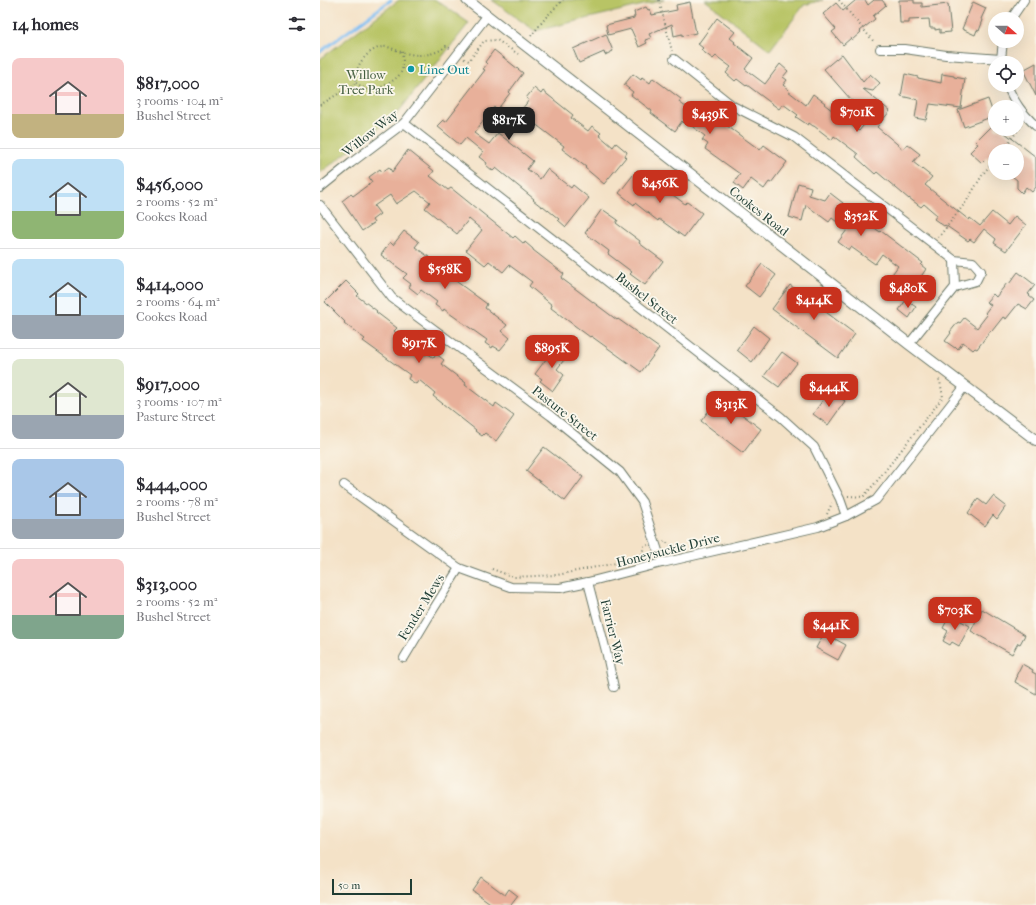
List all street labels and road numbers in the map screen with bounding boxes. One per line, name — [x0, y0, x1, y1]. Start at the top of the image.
street label: Willow Way — [338, 106, 402, 160]
street label: Cookes Road — [726, 183, 792, 239]
street label: Bushel Street — [613, 269, 681, 327]
street label: Pasture Street — [529, 383, 601, 444]
street label: Honeysuckle Drive — [615, 530, 722, 570]
street label: Fender Mews — [395, 571, 447, 643]
street label: Farrier Way — [598, 598, 629, 667]

